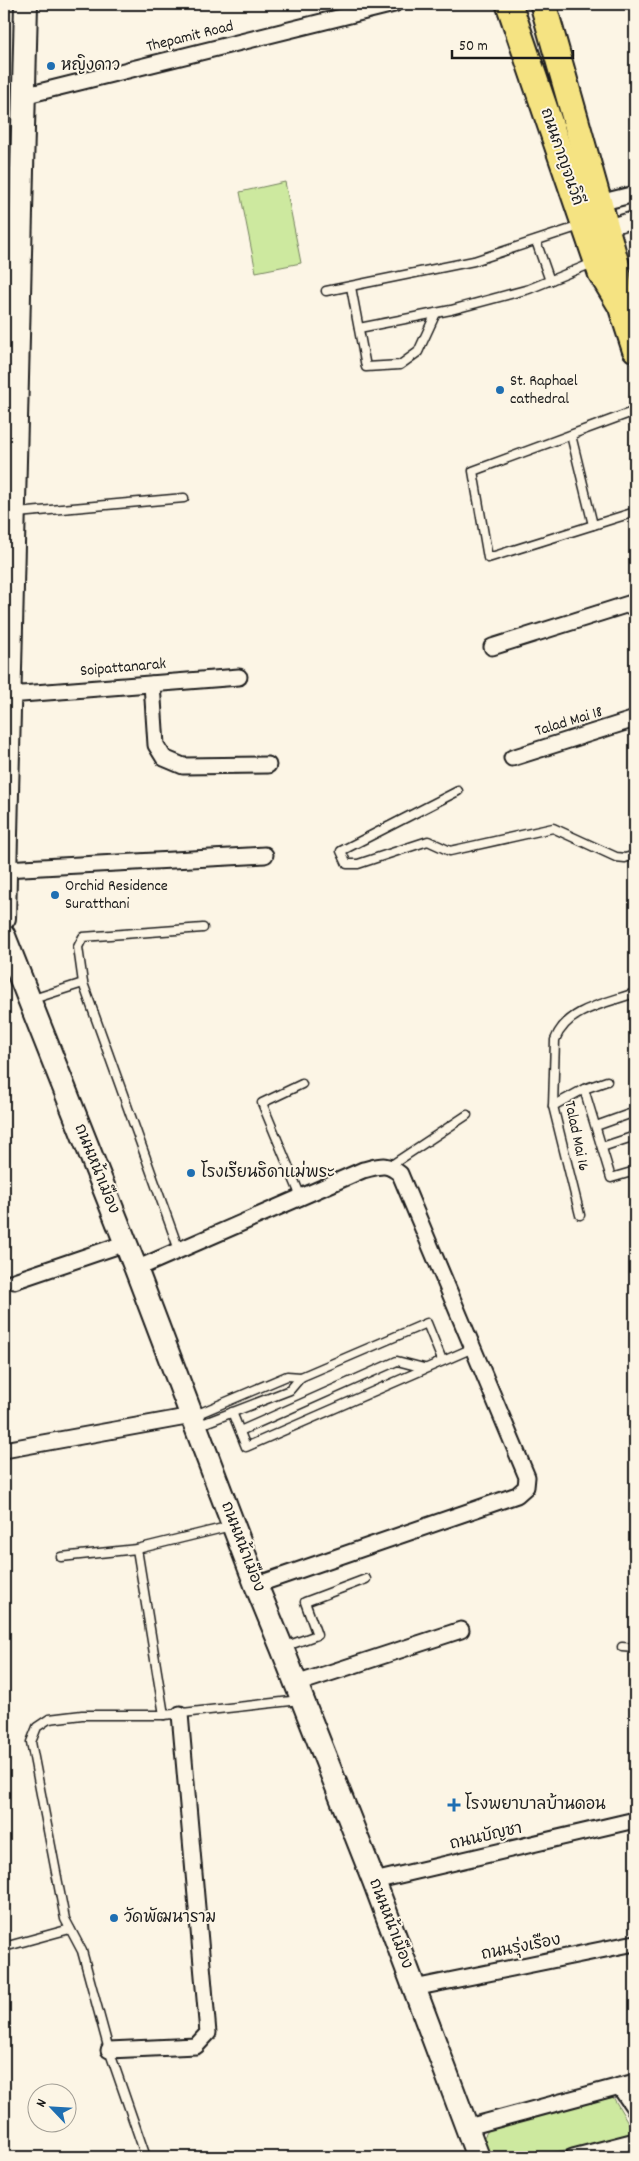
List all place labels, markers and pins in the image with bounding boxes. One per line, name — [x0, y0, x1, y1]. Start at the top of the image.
place label: หญิงดาว — [61, 54, 120, 78]
marker: หญิงดาว — [45, 60, 57, 72]
place label: St. Raphael cathedral — [510, 370, 578, 411]
marker: St. Raphael cathedral — [494, 384, 506, 396]
place label: Orchid Residence Suratthani — [65, 875, 168, 916]
marker: Orchid Residence Suratthani — [49, 889, 61, 901]
place label: โรงเรียนธิดาแม่พระ — [201, 1160, 335, 1185]
marker: โรงเรียนธิดาแม่พระ — [185, 1167, 197, 1179]
place label: โรงพยาบาลบ้านดอน — [465, 1792, 606, 1817]
marker: โรงพยาบาลบ้านดอน — [447, 1798, 461, 1812]
place label: วัดพัฒนาราม — [124, 1906, 216, 1930]
marker: วัดพัฒนาราม — [108, 1912, 120, 1924]

